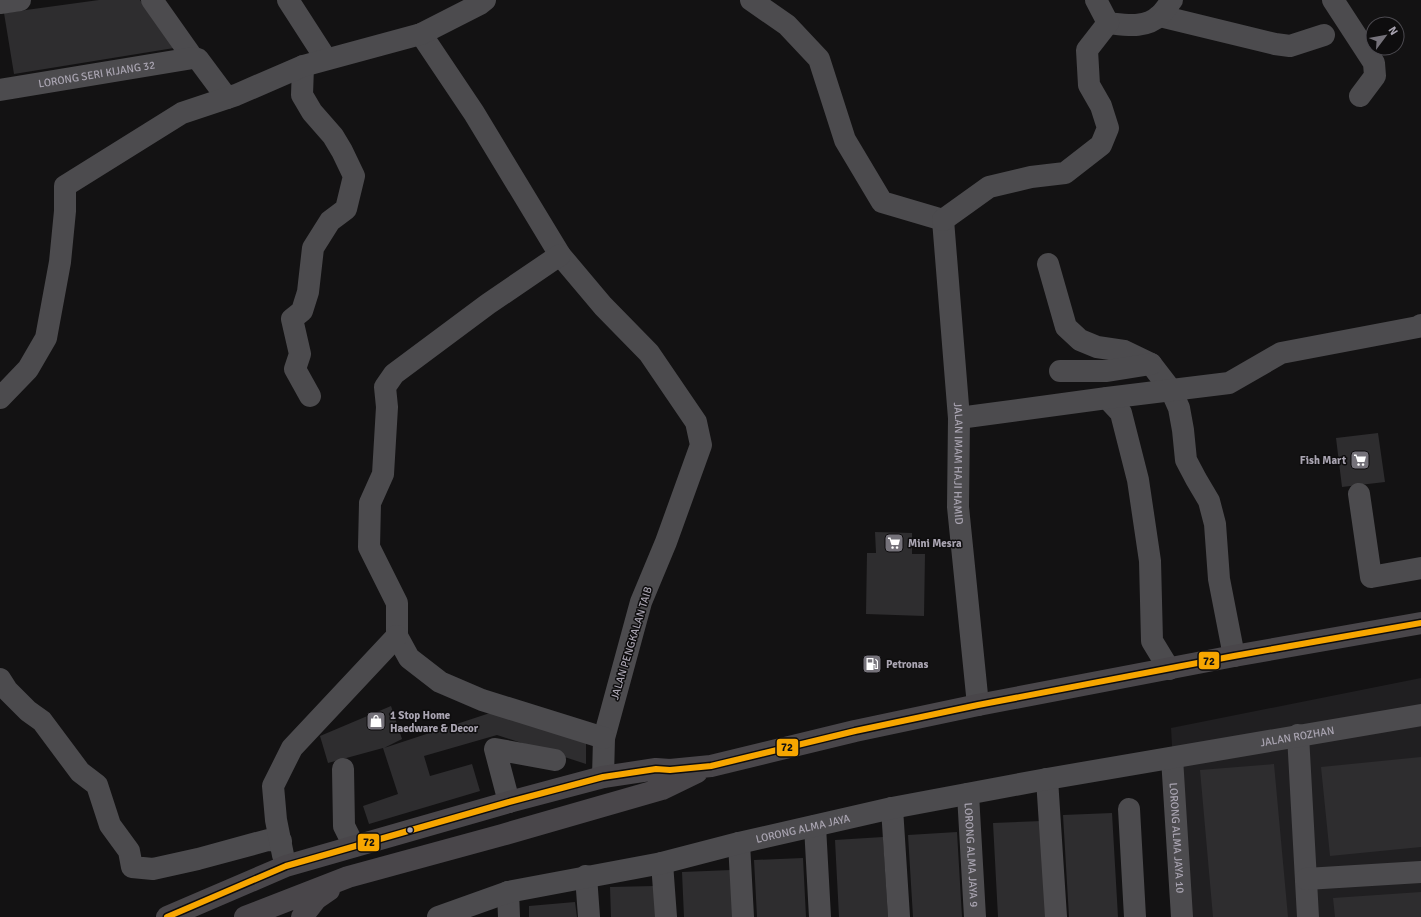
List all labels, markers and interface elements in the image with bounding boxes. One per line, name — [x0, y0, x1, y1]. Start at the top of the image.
north arrow — [1365, 16, 1405, 56]
text: N — [1386, 24, 1401, 38]
street label: LORONG SERI KIJANG 32 — [37, 58, 156, 91]
street label: JALAN IMAM HAJI HAMID — [951, 402, 966, 525]
supermarket icon: Fish Mart — [1349, 449, 1371, 471]
place label: Fish Mart — [1300, 454, 1346, 467]
supermarket icon: Mini Mesra — [883, 532, 905, 554]
place label: Mini Mesra — [908, 537, 962, 550]
street label: JALAN PENGKALAN TAIB — [608, 585, 655, 701]
line badge: 72 — [1198, 651, 1220, 670]
fuel station icon: Petronas — [861, 653, 883, 675]
text: 72 — [1203, 655, 1215, 668]
place label: Petronas — [886, 658, 928, 671]
place label: 1 Stop Home Haedware & Decor — [390, 709, 479, 735]
shop icon: 1 Stop Home Haedware & Decor — [365, 710, 387, 732]
street label: JALAN ROZHAN — [1259, 724, 1335, 749]
line badge: 72 — [776, 738, 799, 757]
text: 72 — [781, 741, 793, 754]
street label: LORONG ALMA JAYA 10 — [1167, 782, 1186, 894]
street label: LORONG ALMA JAYA 9 — [962, 802, 980, 908]
street label: LORONG ALMA JAYA — [754, 812, 852, 846]
unlabelled marker — [405, 825, 415, 835]
line badge: 72 — [357, 833, 380, 852]
text: 72 — [363, 836, 375, 849]

